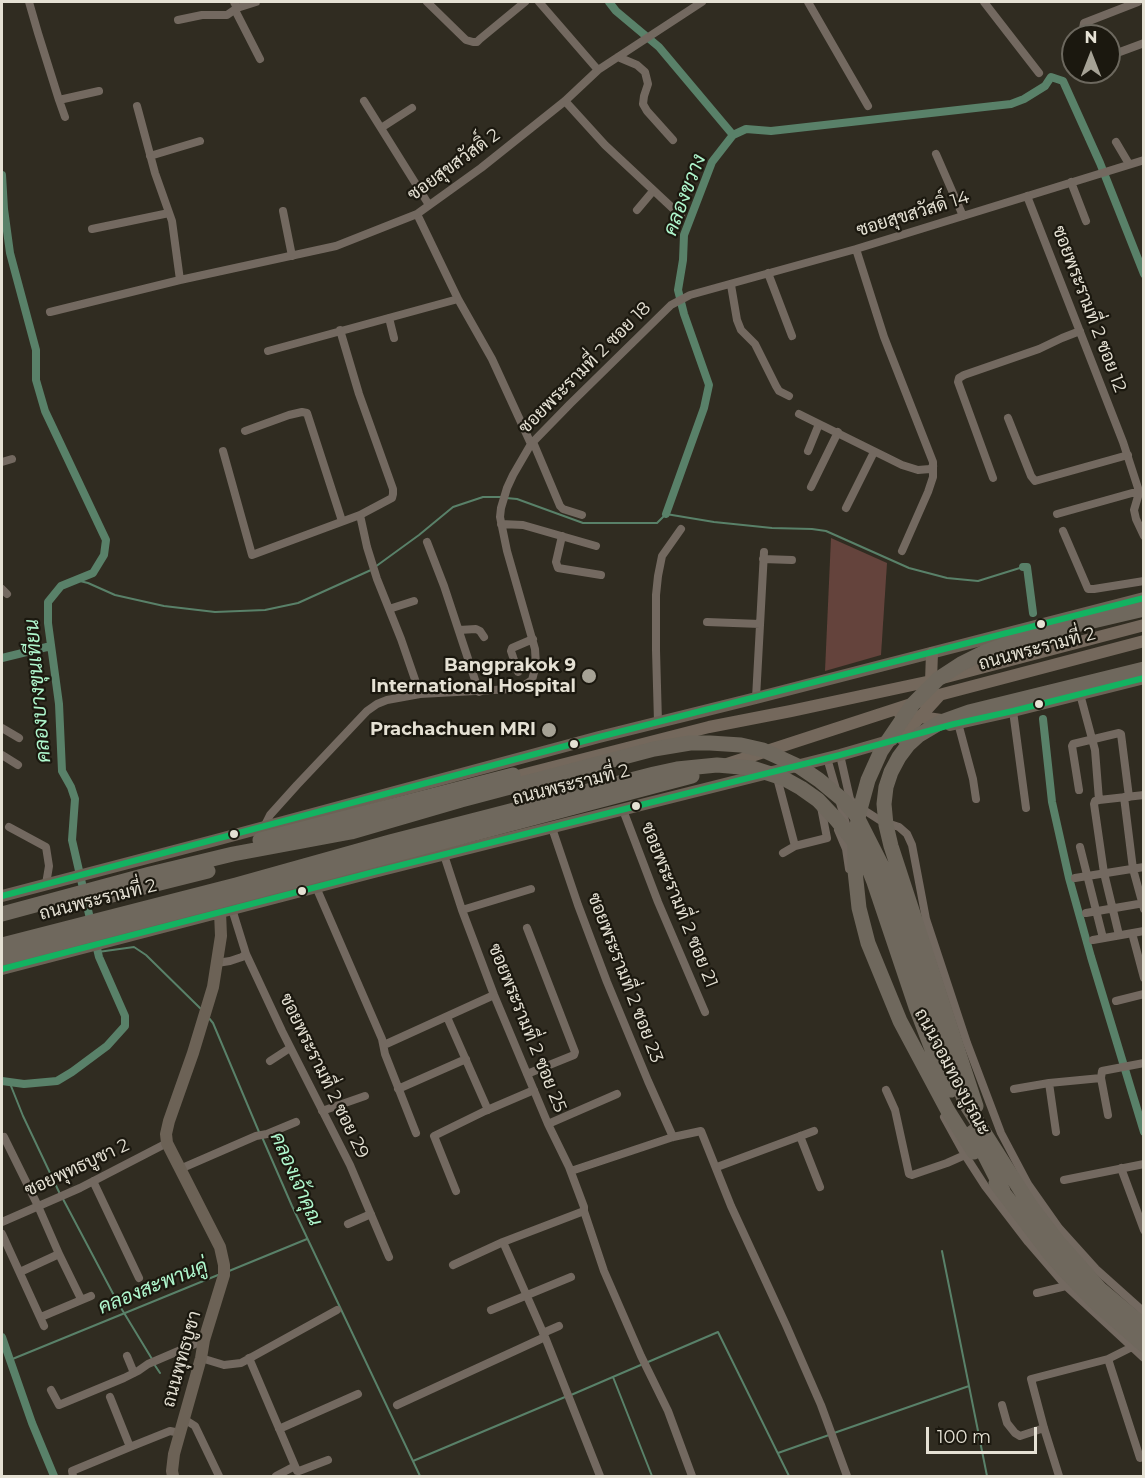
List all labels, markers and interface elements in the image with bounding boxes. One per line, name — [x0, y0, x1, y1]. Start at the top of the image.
north arrow — [1061, 24, 1121, 84]
text: N — [1085, 28, 1097, 47]
street label: ซอยสุขสวัสดิ์ 2 — [404, 124, 504, 206]
water label: คลองขวาง — [658, 151, 712, 239]
street label: ซอยสุขสวัสดิ์ 14 — [854, 187, 972, 241]
street label: ซอยพระรามที่ 2 ซอย 12 — [1047, 223, 1131, 395]
street label: ซอยพระรามที่ 2 ซอย 18 — [514, 297, 656, 439]
water label: คลองบางขุนเทียน — [20, 618, 56, 764]
unlabelled marker — [1035, 618, 1047, 630]
street label: ถนนพระรามที่ 2 — [976, 623, 1098, 675]
place label: Bangprakok 9 International Hospital — [371, 655, 576, 698]
marker: Bangprakok 9 International Hospital — [580, 667, 598, 685]
unlabelled marker — [1033, 698, 1045, 710]
place label: Prachachuen MRI — [370, 719, 536, 741]
marker: Prachachuen MRI — [540, 721, 558, 739]
unlabelled marker — [568, 738, 580, 750]
street label: ถนนพระรามที่ 2 — [510, 760, 632, 810]
unlabelled marker — [630, 800, 642, 812]
street label: ซอยพระรามที่ 2 ซอย 21 — [636, 819, 722, 991]
unlabelled marker — [228, 828, 240, 840]
street label: ถนนพระรามที่ 2 — [37, 875, 159, 925]
unlabelled marker — [296, 885, 308, 897]
street label: ซอยพระรามที่ 2 ซอย 23 — [583, 890, 667, 1066]
street label: ซอยพระรามที่ 2 ซอย 25 — [483, 940, 571, 1116]
street label: ซอยพระรามที่ 2 ซอย 29 — [275, 990, 373, 1162]
street label: ถนนจอมทองบูรณะ — [909, 1005, 995, 1139]
water label: คลองเจ้าคุณ — [265, 1128, 327, 1230]
street label: ซอยพุทธบูชา 2 — [21, 1134, 133, 1202]
water label: คลองสะพานคู่ — [95, 1254, 211, 1320]
street label: ถนนพุทธบูชา — [158, 1308, 206, 1410]
scale bar — [929, 1415, 1040, 1453]
text: 100 m — [937, 1426, 991, 1448]

